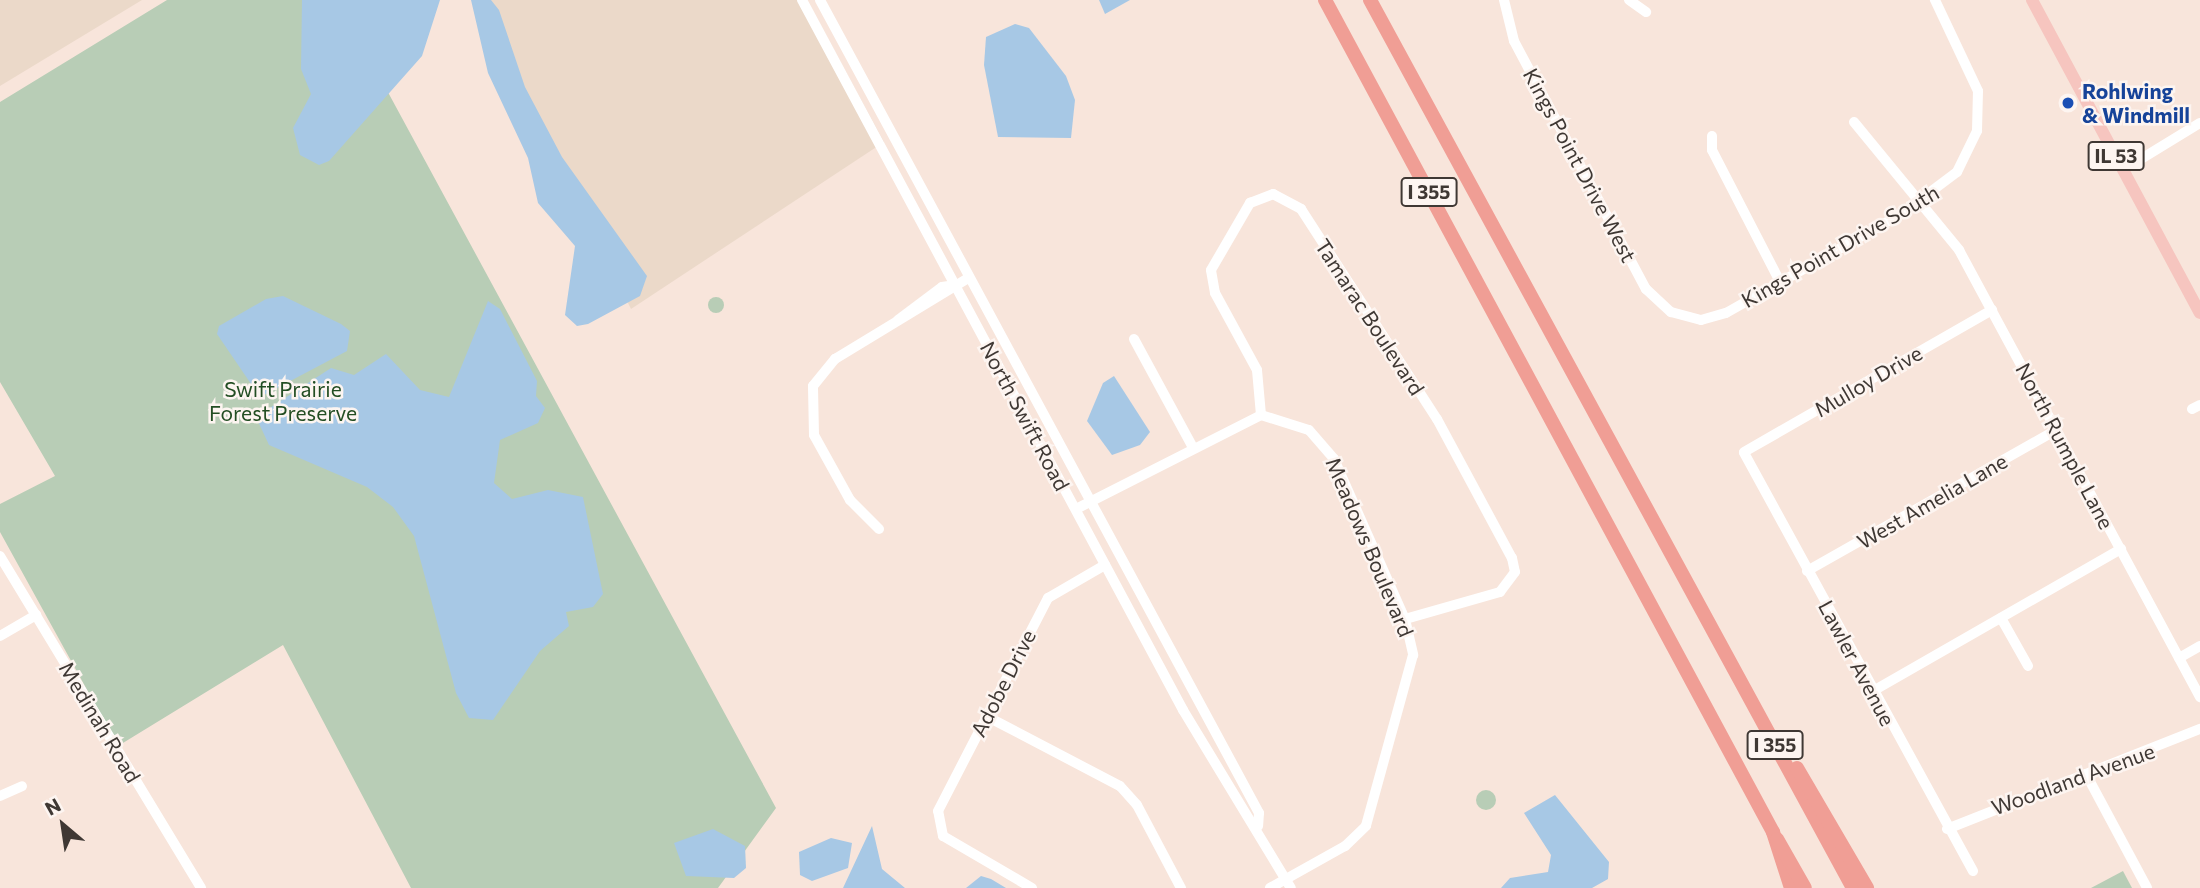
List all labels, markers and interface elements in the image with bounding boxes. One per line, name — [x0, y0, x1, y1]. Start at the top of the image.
street label: Kings Point Drive West — [1518, 64, 1642, 266]
place label: Rohlwing & Windmill — [2082, 78, 2190, 128]
marker: Rohlwing & Windmill — [2060, 95, 2076, 111]
road number: IL 53 — [2086, 140, 2146, 172]
road number: I 355 — [1399, 176, 1459, 208]
street label: Kings Point Drive South — [1737, 179, 1943, 313]
street label: Tamarac Boulevard — [1310, 234, 1430, 400]
street label: North Swift Road — [975, 337, 1075, 495]
street label: Mulloy Drive — [1810, 340, 1926, 422]
street label: North Rumple Lane — [2011, 359, 2119, 533]
park label: Swift Prairie Forest Preserve — [209, 376, 357, 426]
street label: West Amelia Lane — [1853, 448, 2011, 554]
street label: Meadows Boulevard — [1321, 454, 1419, 640]
street label: Lawler Avenue — [1813, 596, 1901, 730]
street label: Adobe Drive — [965, 625, 1041, 741]
street label: Medinah Road — [54, 657, 146, 787]
road number: I 355 — [1745, 730, 1805, 760]
street label: Woodland Avenue — [1988, 738, 2158, 820]
north arrow — [28, 790, 98, 860]
text: N — [41, 793, 64, 820]

